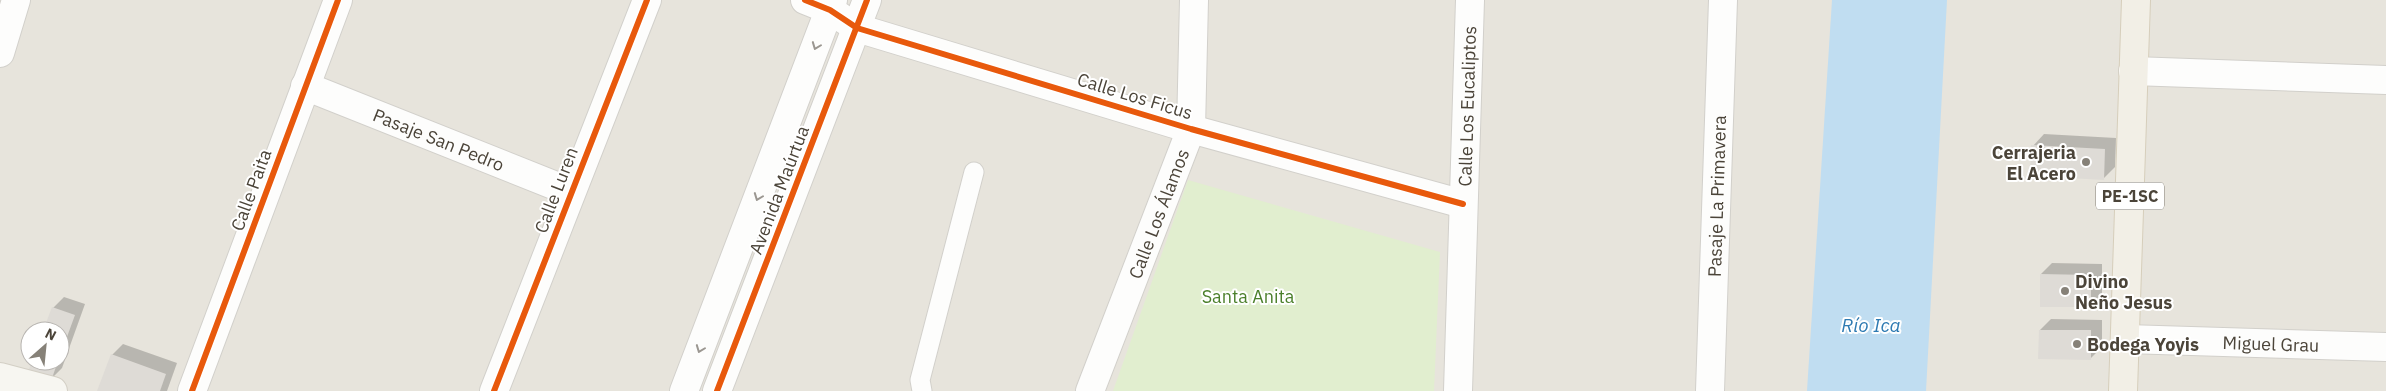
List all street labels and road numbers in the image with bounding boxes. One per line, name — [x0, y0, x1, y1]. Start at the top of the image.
street label: Calle Los Eucaliptos — [1453, 25, 1481, 187]
street label: Calle Los Ficus — [1075, 68, 1195, 124]
street label: Pasaje San Pedro — [370, 103, 508, 176]
street label: Pasaje La Primavera — [1702, 114, 1731, 277]
street label: Avenida Maúrtua — [744, 122, 814, 258]
street label: Calle Luren — [529, 144, 583, 236]
street label: Calle Paita — [226, 146, 277, 234]
street label: Calle Los Álamos — [1123, 146, 1194, 282]
road number: PE-1SC — [2096, 182, 2164, 210]
street label: Miguel Grau — [2222, 330, 2320, 356]

